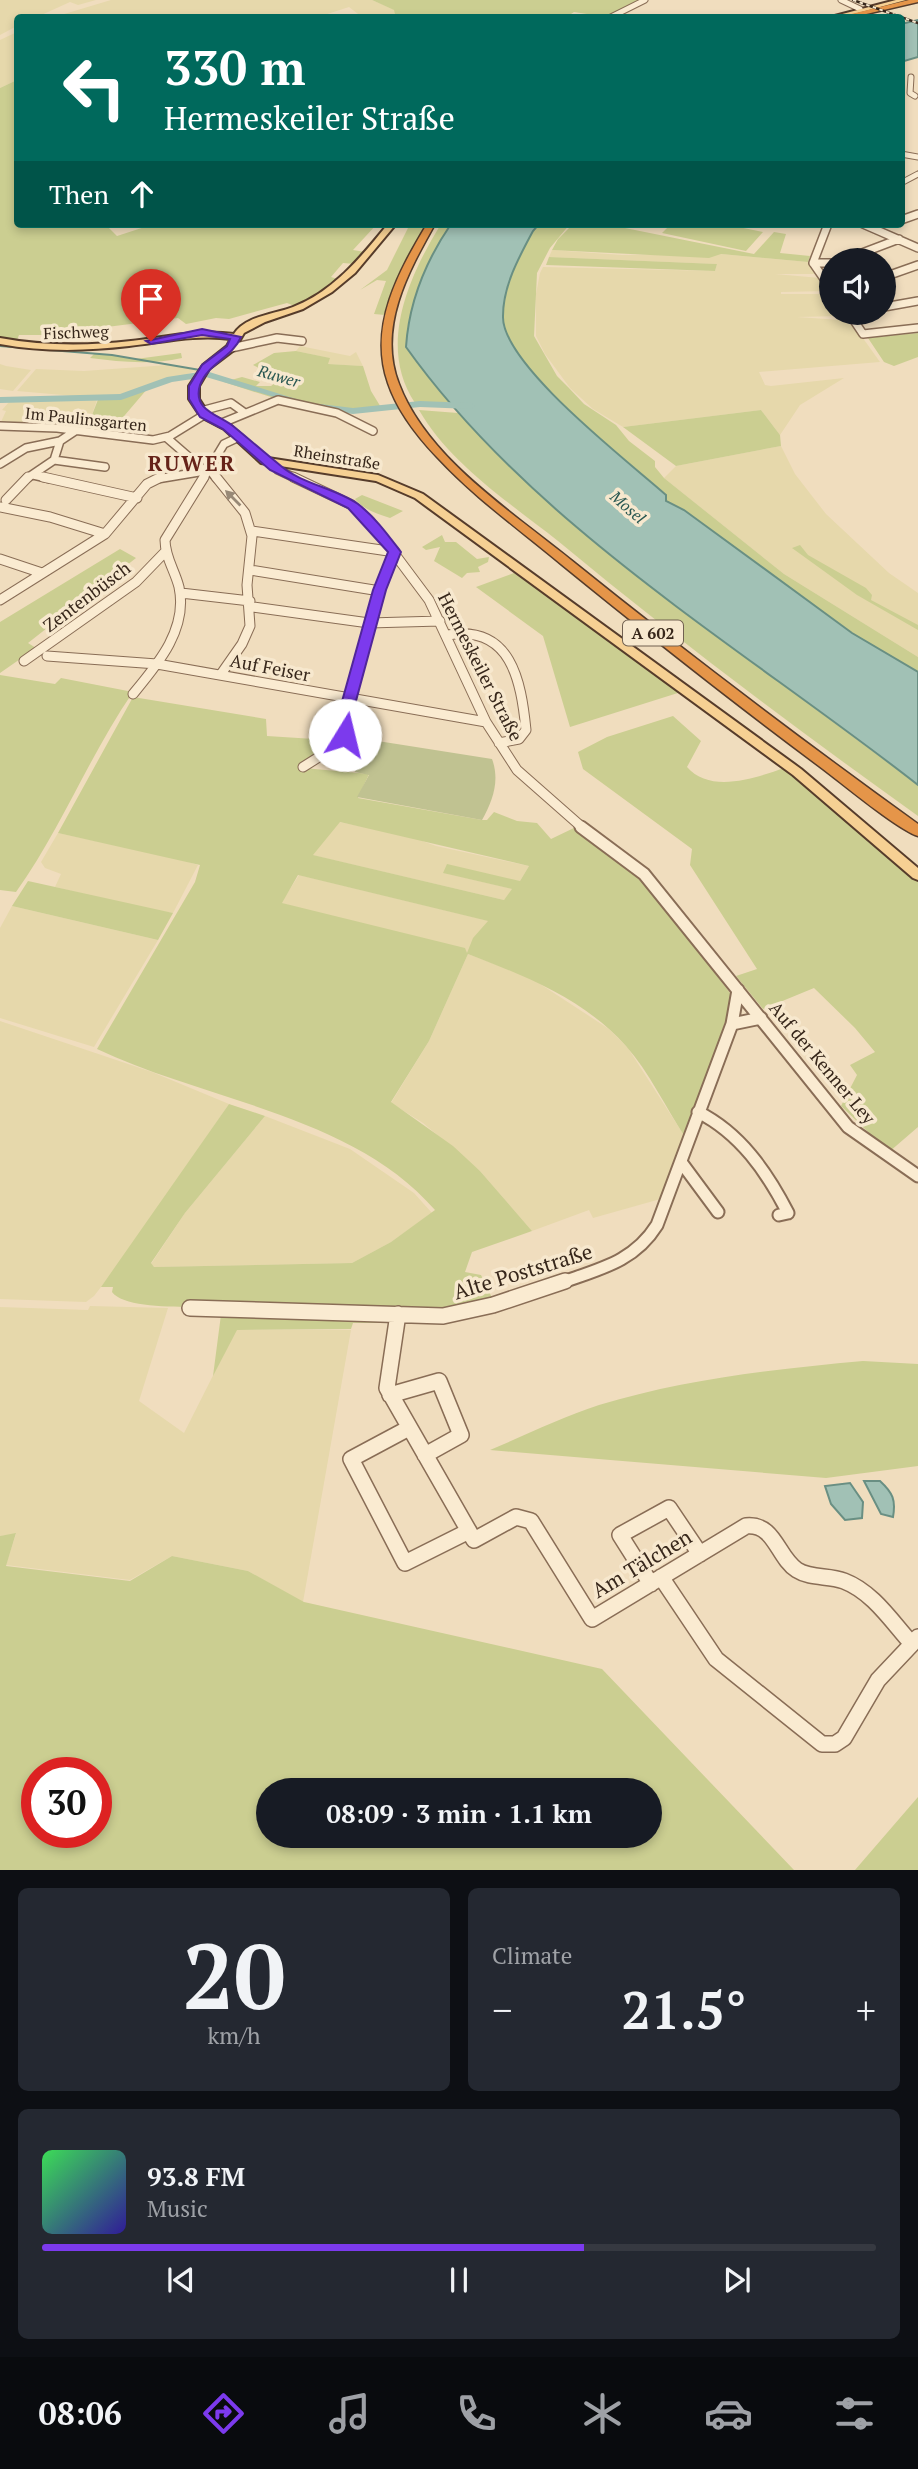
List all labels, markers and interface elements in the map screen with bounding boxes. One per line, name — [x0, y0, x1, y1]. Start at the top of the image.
text: 330 m — [164, 34, 306, 99]
icon: left — [49, 42, 140, 133]
text: Hermeskeiler Straße — [164, 97, 455, 139]
icon: ahead — [123, 175, 161, 213]
text: Then — [49, 177, 109, 211]
map controls — [819, 248, 896, 325]
button: sound — [819, 248, 896, 325]
pin — [121, 269, 181, 341]
icon: arrive — [132, 280, 170, 318]
street label: Fischweg — [43, 320, 110, 344]
water label: Ruwer — [254, 359, 304, 393]
street label: Im Paulinsgarten — [24, 402, 148, 436]
street label: Rheinstraße — [292, 439, 382, 475]
district label: RUWER — [148, 449, 236, 477]
water label: Mosel — [605, 485, 651, 529]
one-way arrow — [225, 490, 242, 507]
street label: Zentenbüsch — [38, 555, 135, 637]
street label: Hermeskeiler Straße — [433, 588, 529, 745]
road number: A 602 — [623, 620, 683, 646]
street label: Auf Feiser — [228, 647, 312, 687]
position arrow — [308, 698, 382, 772]
street label: Auf der Kenner Ley — [764, 996, 882, 1129]
street label: Alte Poststraße — [450, 1237, 596, 1305]
street label: Am Tälchen — [586, 1522, 697, 1604]
speed limit sign: 30 — [21, 1757, 112, 1848]
text: 08:09 · 3 min · 1.1 km — [326, 1796, 592, 1830]
text: 20 — [183, 1914, 285, 2035]
text: Climate — [492, 1940, 572, 1971]
text: 21.5° — [621, 1975, 747, 2044]
text: − — [492, 1985, 512, 2035]
text: + — [856, 1985, 876, 2035]
text: km/h — [207, 2020, 261, 2051]
text: 93.8 FM — [147, 2159, 245, 2193]
text: Music — [147, 2193, 208, 2224]
icon: previous — [162, 2261, 200, 2299]
icon: pause — [440, 2261, 478, 2299]
icon: next — [718, 2261, 756, 2299]
icon: directions — [199, 2389, 248, 2438]
icon: music — [325, 2389, 374, 2438]
icon: phone — [452, 2389, 501, 2438]
icon: climate — [578, 2389, 627, 2438]
icon: car — [704, 2389, 753, 2438]
icon: filters — [830, 2389, 879, 2438]
text: 08:06 — [39, 2392, 122, 2434]

